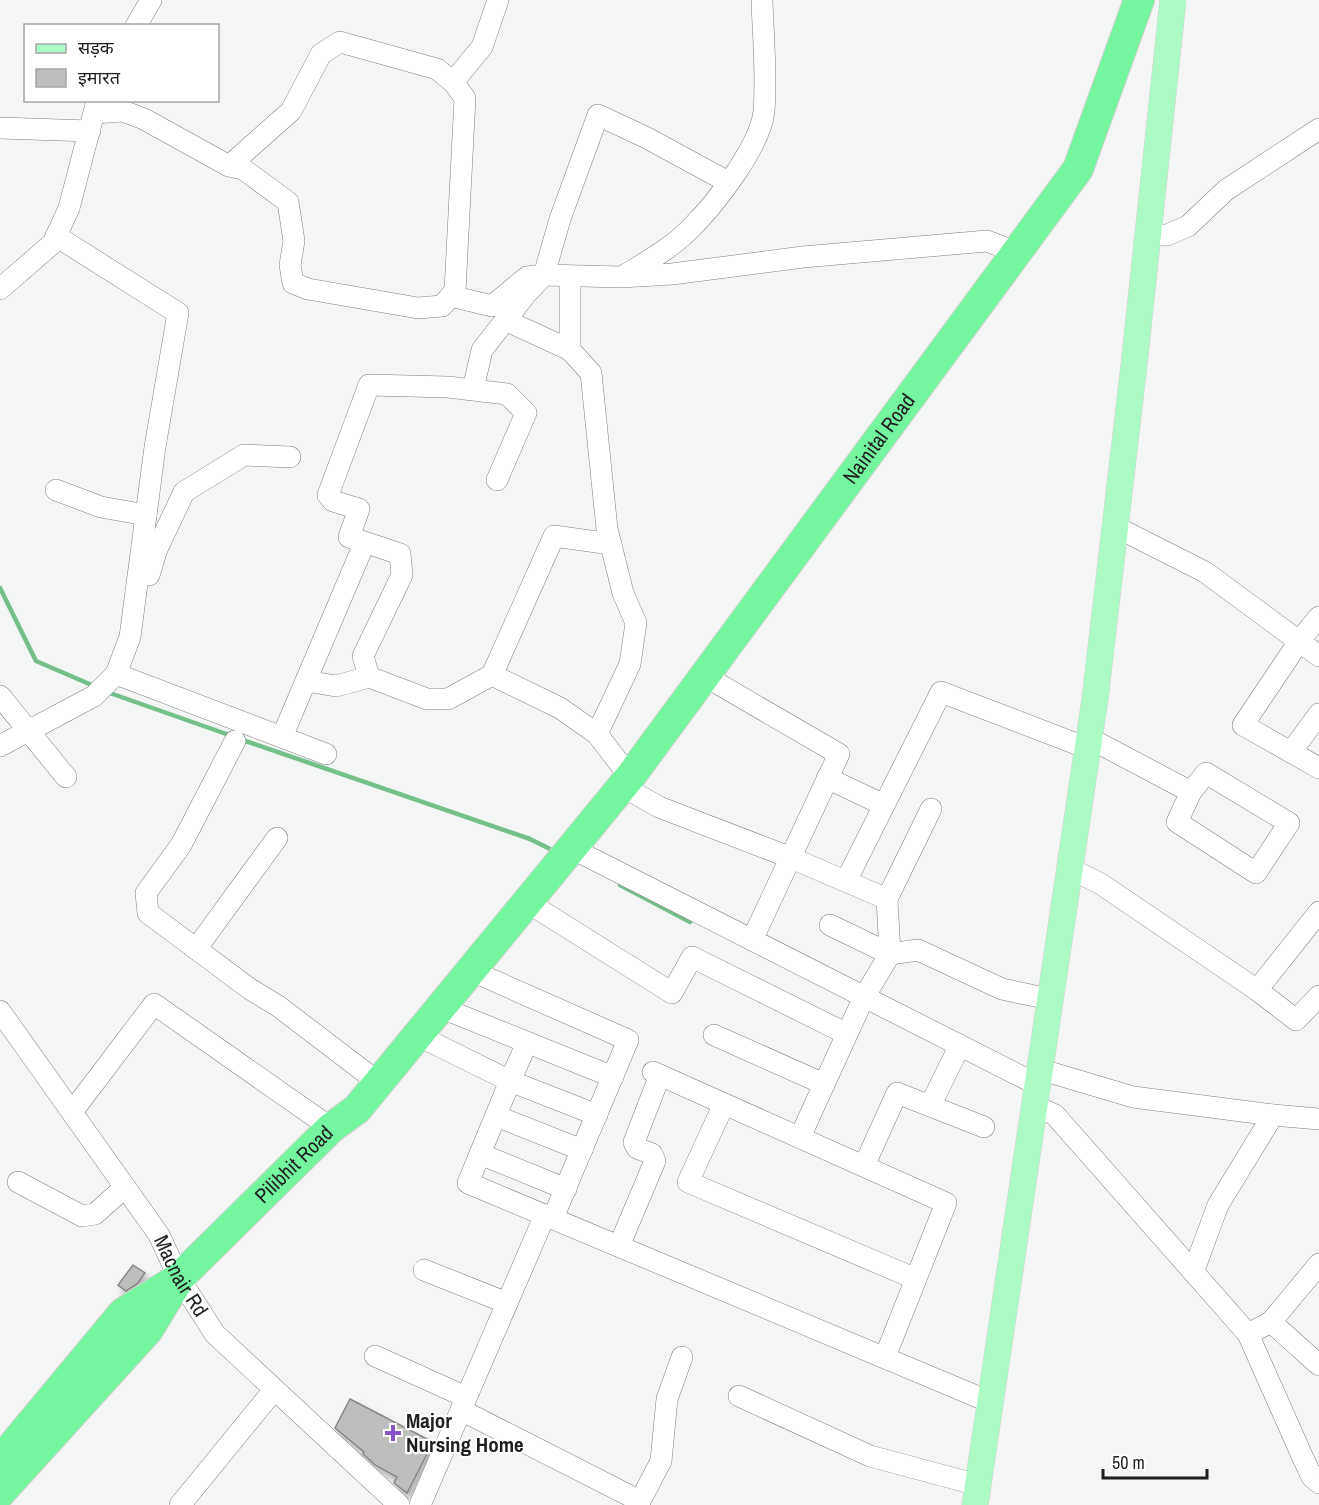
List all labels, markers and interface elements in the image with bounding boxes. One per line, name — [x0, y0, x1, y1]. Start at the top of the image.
legend — [24, 24, 219, 102]
text: सड़क — [78, 35, 115, 60]
text: इमारत — [78, 65, 121, 90]
street label: Nainital Road — [836, 388, 922, 490]
street label: Pilibhit Road — [248, 1119, 339, 1210]
street label: Macnair Rd — [147, 1230, 215, 1322]
place label: Major Nursing Home — [406, 1406, 524, 1459]
marker: Major Nursing Home — [384, 1424, 402, 1442]
scale bar — [1103, 1442, 1206, 1480]
text: 50 m — [1112, 1450, 1145, 1475]

